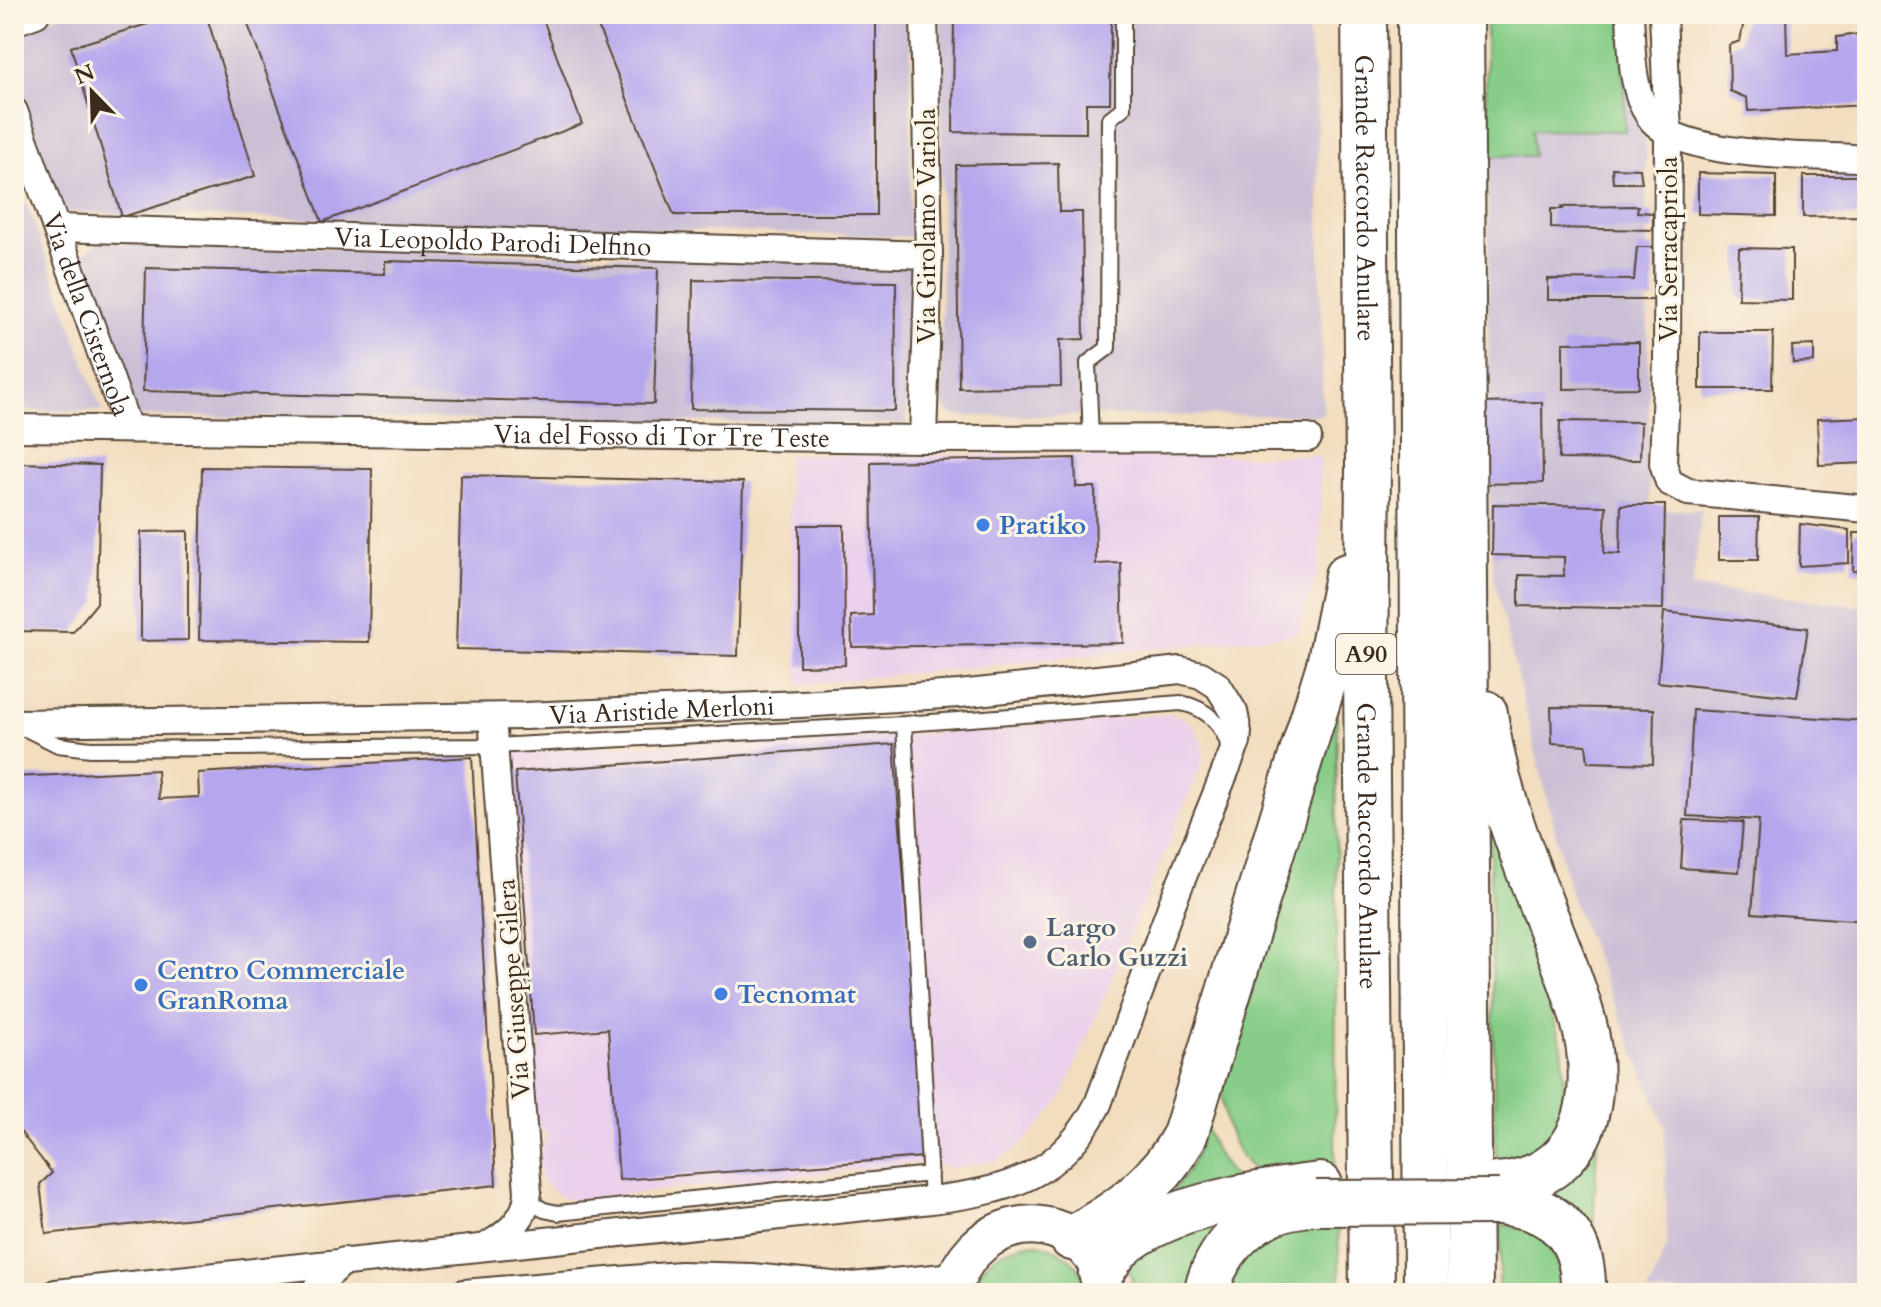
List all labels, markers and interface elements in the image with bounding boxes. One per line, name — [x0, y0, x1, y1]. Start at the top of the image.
north arrow — [52, 52, 132, 132]
street label: Grande Raccordo Anulare — [1346, 54, 1384, 342]
text: N — [70, 57, 99, 92]
street label: Via Girolamo Variola — [909, 108, 944, 344]
street label: Via Serracapriola — [1651, 156, 1686, 342]
street label: Via della Cisternola — [34, 208, 139, 421]
street label: Via Leopoldo Parodi Delfino — [334, 220, 652, 264]
street label: Via del Fosso di Tor Tre Teste — [494, 417, 830, 456]
place label: Pratiko — [999, 508, 1086, 543]
marker: Pratiko — [974, 516, 992, 534]
road number: A90 — [1336, 634, 1396, 674]
street label: Via Aristide Merloni — [548, 688, 775, 733]
street label: Grande Raccordo Anulare — [1348, 702, 1386, 990]
street label: Via Giuseppe Gilera — [488, 878, 539, 1100]
place label: Largo Carlo Guzzi — [1046, 910, 1188, 975]
marker: Largo Carlo Guzzi — [1021, 933, 1039, 951]
place label: Centro Commerciale GranRoma — [157, 953, 405, 1018]
marker: Centro Commerciale GranRoma — [132, 976, 150, 994]
place label: Tecnomat — [737, 977, 856, 1012]
marker: Tecnomat — [712, 985, 730, 1003]

